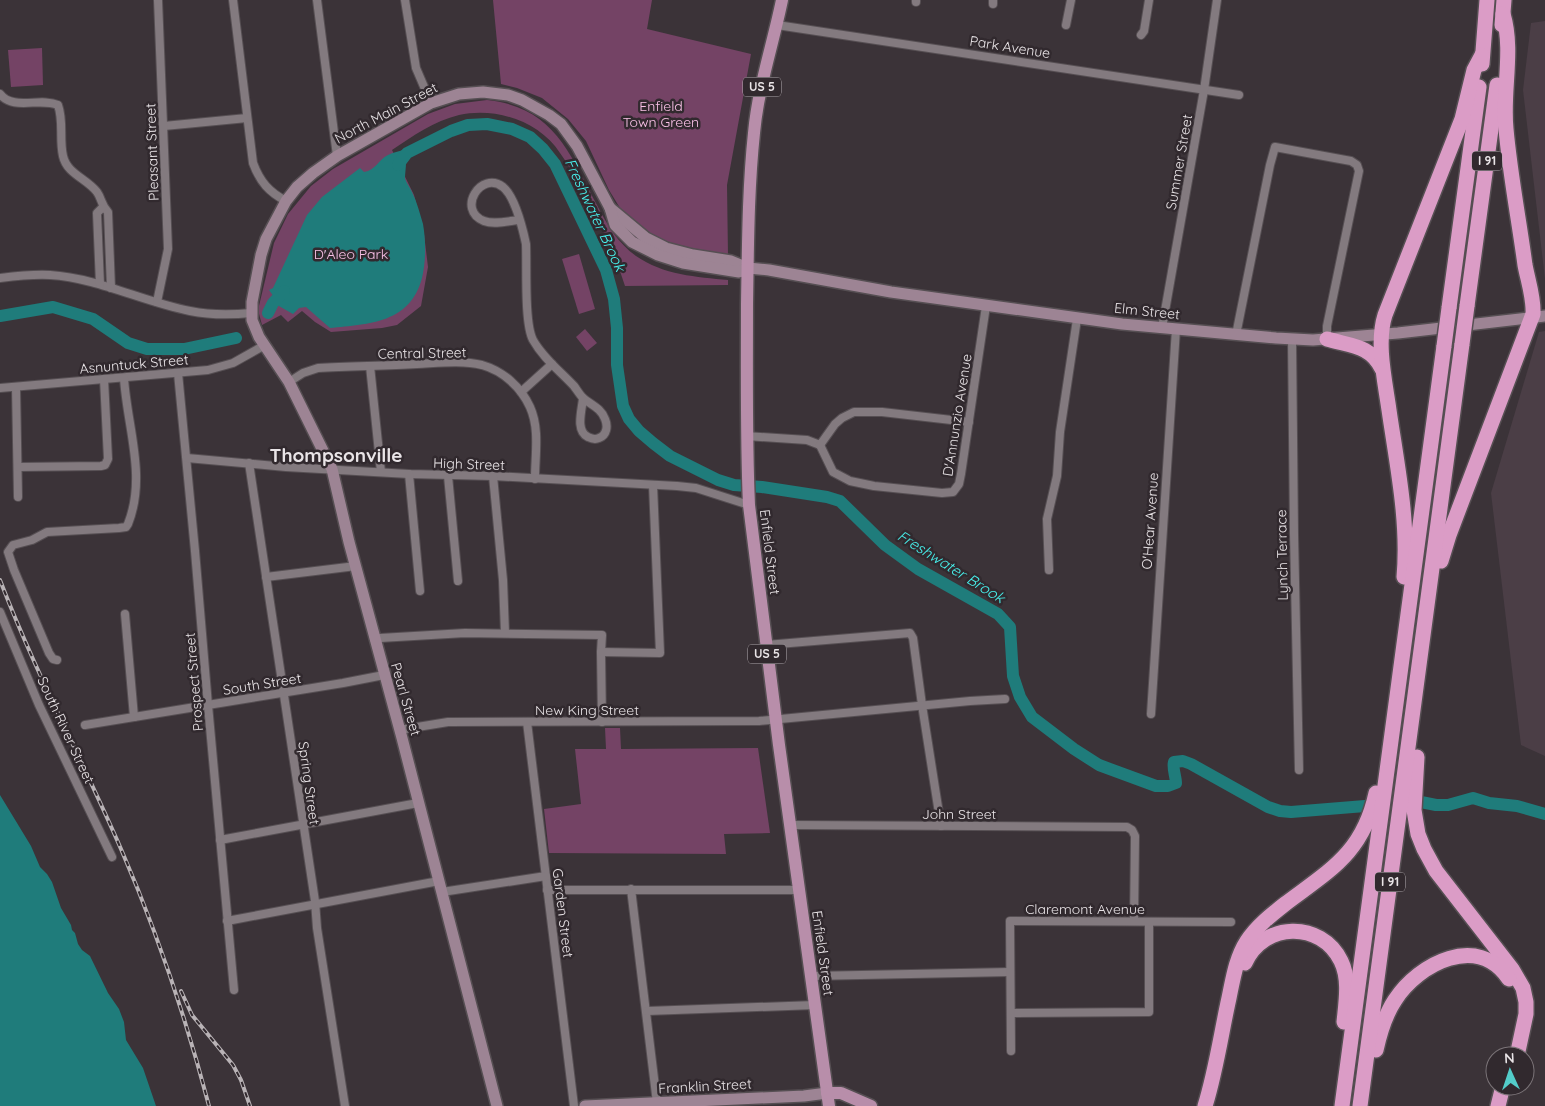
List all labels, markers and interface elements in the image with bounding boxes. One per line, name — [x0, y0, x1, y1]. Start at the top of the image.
street label: Park Avenue — [968, 32, 1052, 62]
road number: US 5 — [743, 77, 781, 96]
street label: North Main Street — [332, 78, 441, 148]
park label: Enfield Town Green — [623, 97, 699, 131]
street label: Pleasant Street — [141, 102, 163, 201]
street label: Summer Street — [1162, 113, 1196, 211]
road number: I 91 — [1472, 152, 1502, 170]
water label: Freshwater Brook — [561, 155, 631, 276]
park label: D'Aleo Park — [314, 245, 388, 263]
street label: Elm Street — [1113, 299, 1181, 323]
street label: Central Street — [377, 343, 467, 363]
street label: Asnuntuck Street — [79, 350, 189, 378]
street label: D'Annunzio Avenue — [938, 352, 976, 478]
district label: Thompsonville — [269, 443, 403, 467]
street label: High Street — [433, 454, 505, 474]
street label: O'Hear Avenue — [1138, 472, 1162, 570]
street label: Enfield Street — [756, 508, 784, 596]
street label: Lynch Terrace — [1272, 509, 1292, 601]
water label: Freshwater Brook — [894, 526, 1010, 608]
street label: Prospect Street — [181, 632, 207, 732]
road number: US 5 — [748, 644, 786, 664]
street label: Pearl Street — [387, 660, 425, 738]
street label: South Street — [222, 669, 303, 699]
street label: South River Street — [33, 674, 99, 787]
street label: New King Street — [535, 701, 639, 719]
street label: Spring Street — [294, 740, 324, 826]
street label: John Street — [922, 805, 997, 823]
street label: Garden Street — [549, 867, 577, 959]
road number: I 91 — [1375, 872, 1405, 892]
street label: Claremont Avenue — [1025, 900, 1145, 918]
street label: Enfield Street — [808, 909, 838, 997]
north arrow — [1485, 1046, 1535, 1096]
text: N — [1504, 1049, 1515, 1067]
street label: Franklin Street — [658, 1075, 752, 1097]

